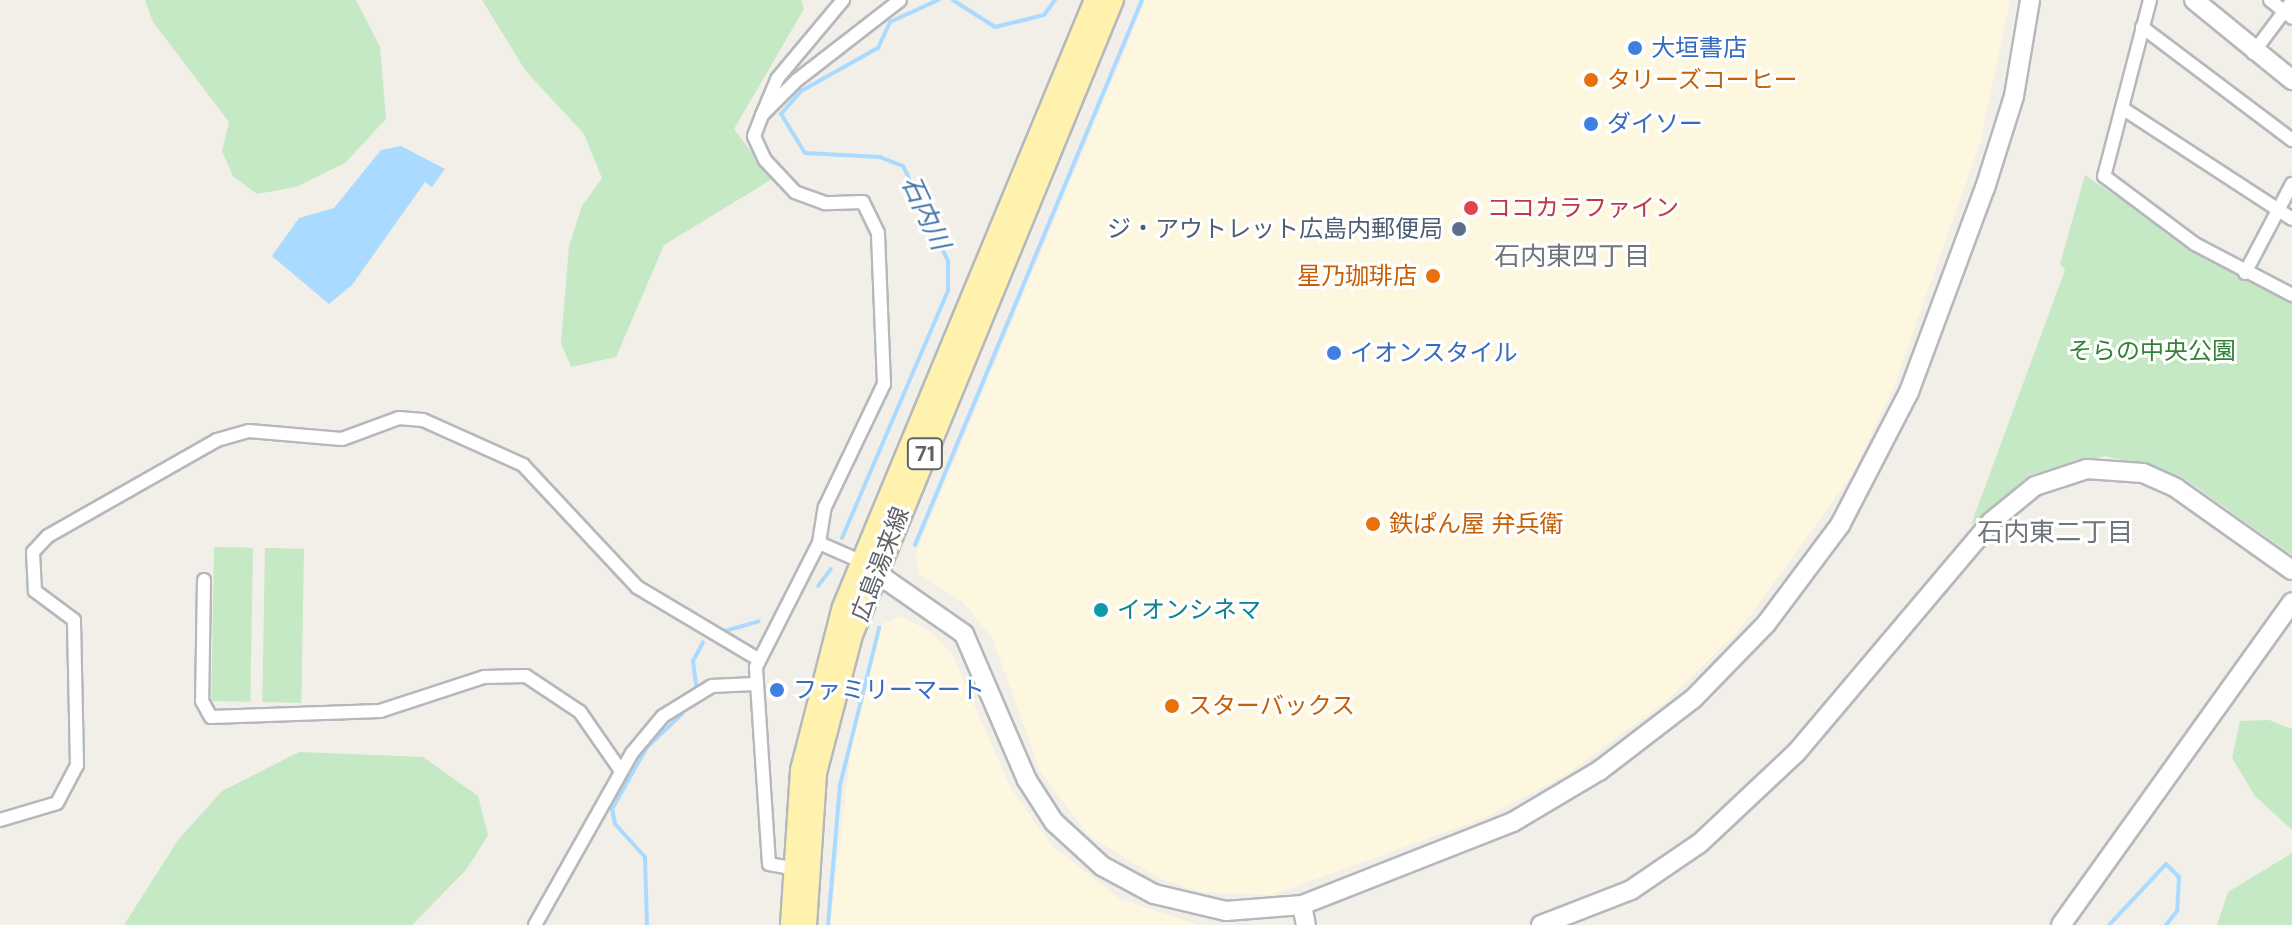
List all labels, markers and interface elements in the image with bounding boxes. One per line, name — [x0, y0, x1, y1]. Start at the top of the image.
place label: 大垣書店 — [1651, 34, 1747, 62]
marker: 大垣書店 — [1626, 39, 1644, 57]
place label: タリーズコーヒー — [1607, 66, 1799, 94]
marker: タリーズコーヒー — [1582, 71, 1600, 89]
place label: ダイソー — [1607, 110, 1703, 138]
marker: ダイソー — [1582, 115, 1600, 133]
water label: 石内川 — [894, 171, 956, 255]
place label: ココカラファイン — [1487, 194, 1679, 222]
marker: ココカラファイン — [1462, 199, 1480, 217]
place label: ジ・アウトレット広島内郵便局 — [1107, 215, 1443, 243]
marker: ジ・アウトレット広島内郵便局 — [1450, 220, 1468, 238]
district label: 石内東四丁目 — [1494, 241, 1650, 273]
place label: 星乃珈琲店 — [1297, 262, 1417, 290]
marker: 星乃珈琲店 — [1424, 267, 1442, 285]
park label: そらの中央公園 — [2068, 337, 2236, 365]
place label: イオンスタイル — [1350, 339, 1518, 367]
marker: イオンスタイル — [1325, 344, 1343, 362]
road number: 71 — [905, 436, 945, 472]
street label: 広島湯来線 — [845, 503, 915, 625]
place label: 鉄ぱん屋 弁兵衛 — [1389, 510, 1563, 538]
marker: 鉄ぱん屋 弁兵衛 — [1364, 515, 1382, 533]
district label: 石内東二丁目 — [1977, 517, 2133, 549]
place label: イオンシネマ — [1117, 596, 1261, 624]
marker: イオンシネマ — [1092, 601, 1110, 619]
place label: ファミリーマート — [793, 676, 985, 704]
marker: ファミリーマート — [768, 681, 786, 699]
place label: スターバックス — [1188, 692, 1356, 720]
marker: スターバックス — [1163, 697, 1181, 715]

